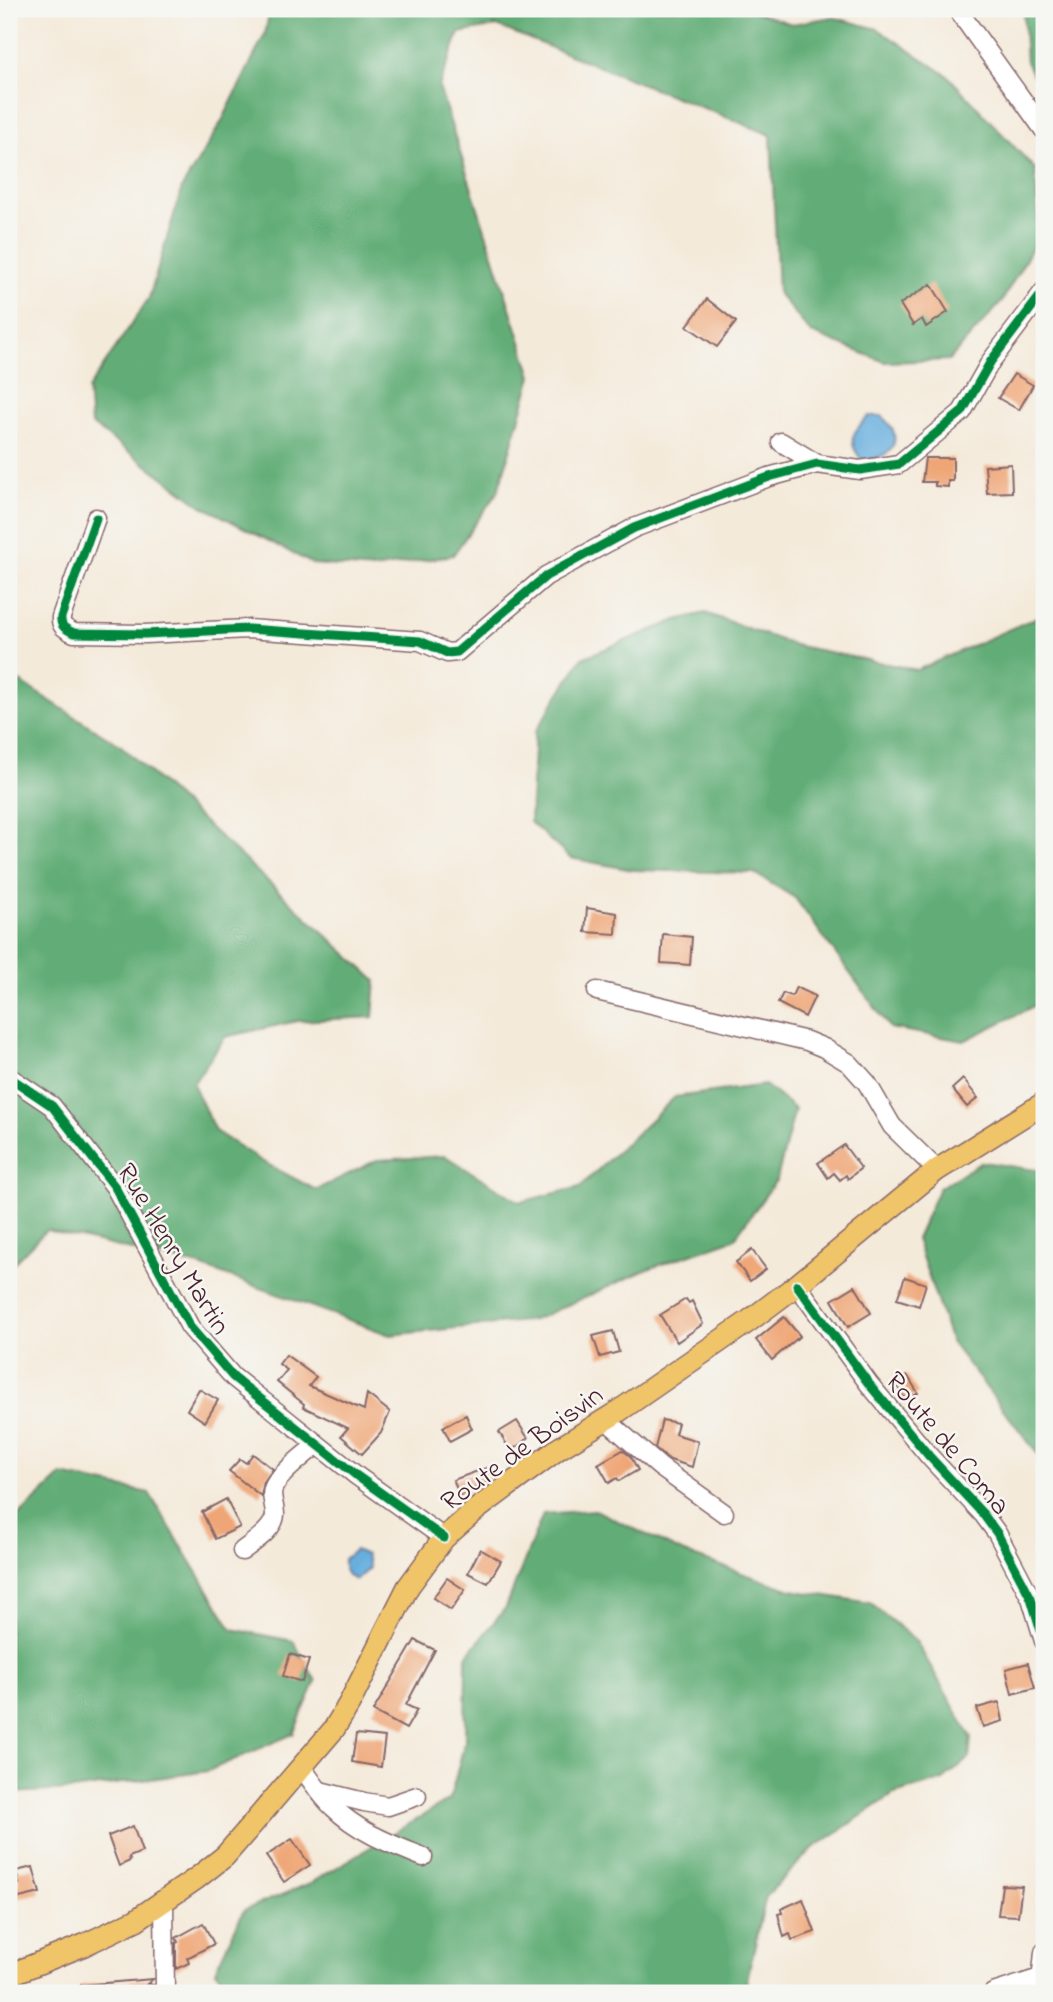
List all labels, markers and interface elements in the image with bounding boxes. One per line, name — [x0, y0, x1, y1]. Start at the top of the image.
street label: Rue Henry Martin — [105, 1156, 239, 1343]
street label: Route de Coma — [874, 1363, 1019, 1525]
street label: Route de Boisvin — [433, 1377, 613, 1523]

